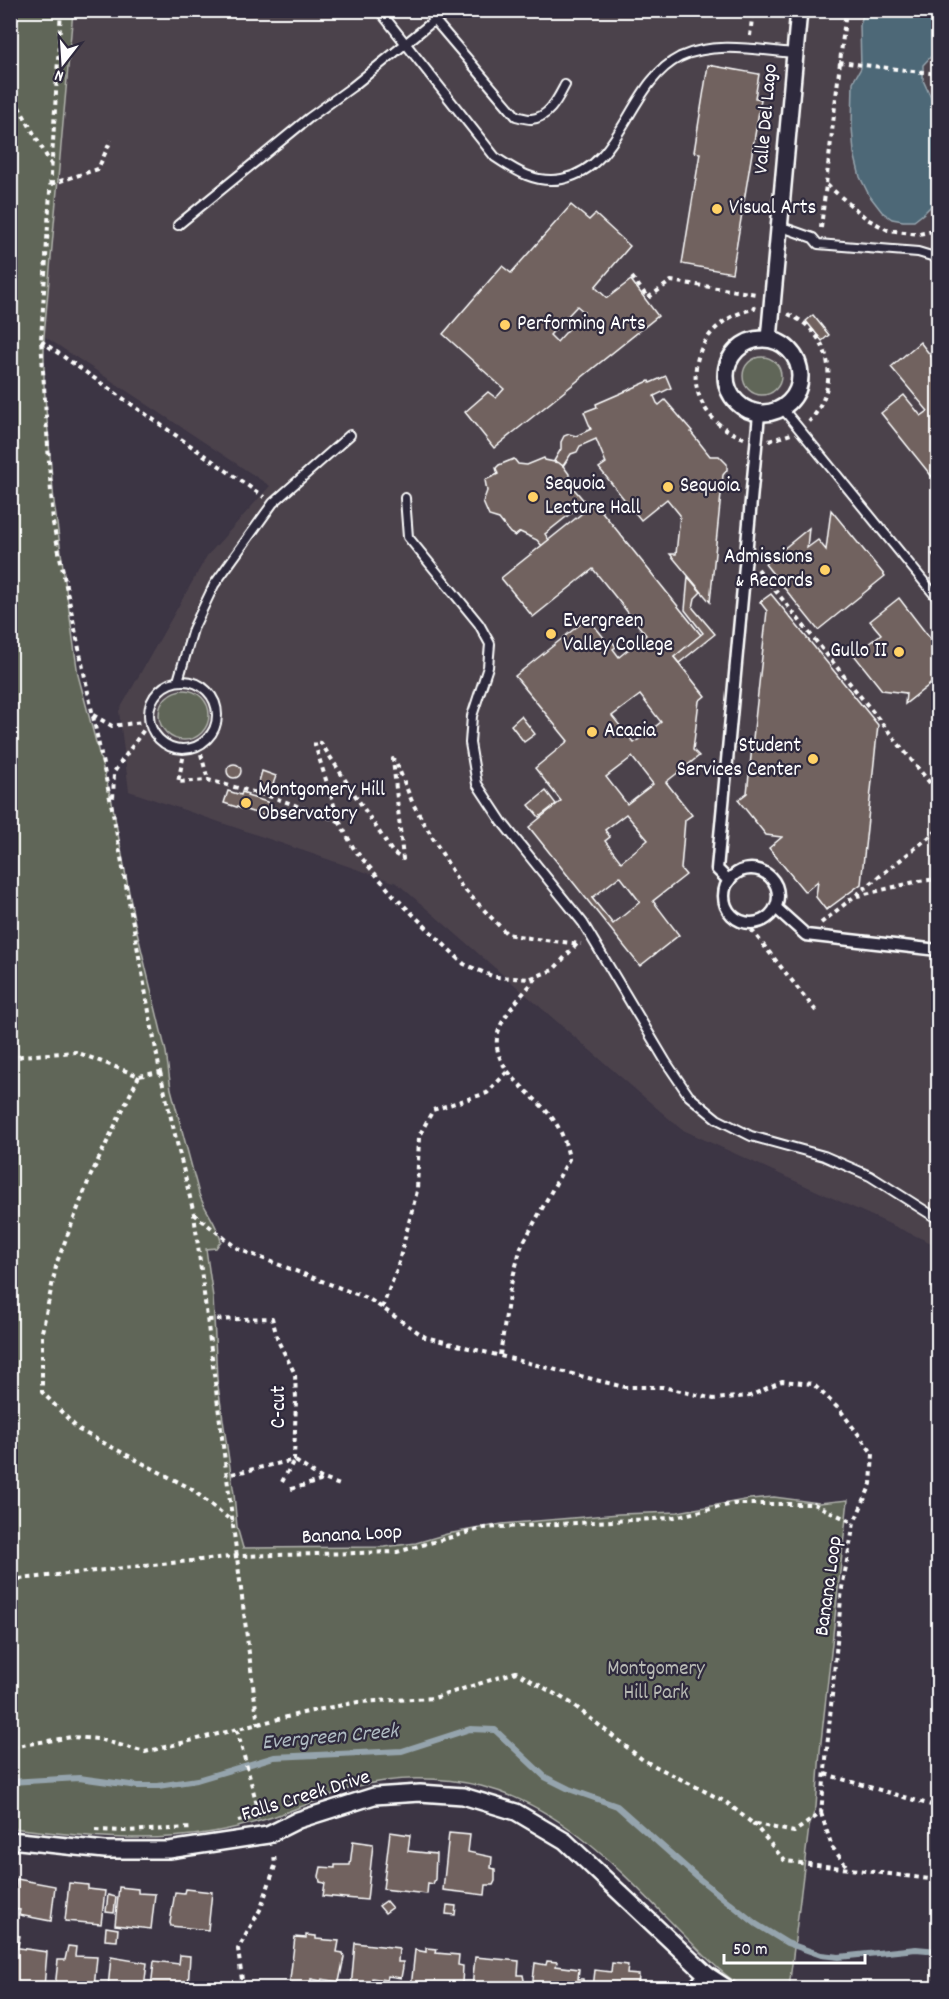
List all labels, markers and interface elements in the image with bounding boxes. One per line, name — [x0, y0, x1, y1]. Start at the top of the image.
north arrow — [33, 33, 93, 93]
street label: Valle Del Lago — [747, 62, 787, 176]
text: N — [52, 63, 66, 87]
place label: Visual Arts — [729, 194, 816, 224]
marker: Visual Arts — [710, 202, 724, 216]
place label: Performing Arts — [517, 310, 646, 340]
marker: Performing Arts — [498, 318, 512, 332]
place label: Sequoia Lecture Hall — [545, 470, 641, 524]
place label: Sequoia — [680, 472, 741, 502]
marker: Sequoia — [661, 480, 675, 494]
marker: Sequoia Lecture Hall — [526, 490, 540, 504]
place label: Admissions & Records — [724, 543, 813, 597]
marker: Admissions & Records — [818, 563, 832, 577]
place label: Evergreen Valley College — [563, 607, 673, 661]
marker: Evergreen Valley College — [544, 627, 558, 641]
place label: Gullo II — [830, 637, 887, 667]
marker: Gullo II — [892, 645, 906, 659]
place label: Acacia — [604, 717, 657, 747]
marker: Acacia — [585, 725, 599, 739]
place label: Student Services Center — [677, 732, 801, 786]
marker: Student Services Center — [806, 752, 820, 766]
place label: Montgomery Hill Observatory — [258, 776, 385, 830]
marker: Montgomery Hill Observatory — [239, 796, 253, 810]
street label: C-cut — [265, 1385, 295, 1428]
street label: Banana Loop — [301, 1518, 403, 1554]
street label: Banana Loop — [808, 1534, 852, 1638]
park label: Montgomery Hill Park — [607, 1655, 705, 1709]
water label: Evergreen Creek — [261, 1716, 401, 1759]
street label: Falls Creek Drive — [238, 1763, 374, 1831]
scale bar — [724, 1927, 865, 1965]
text: 50 m — [733, 1938, 768, 1963]

